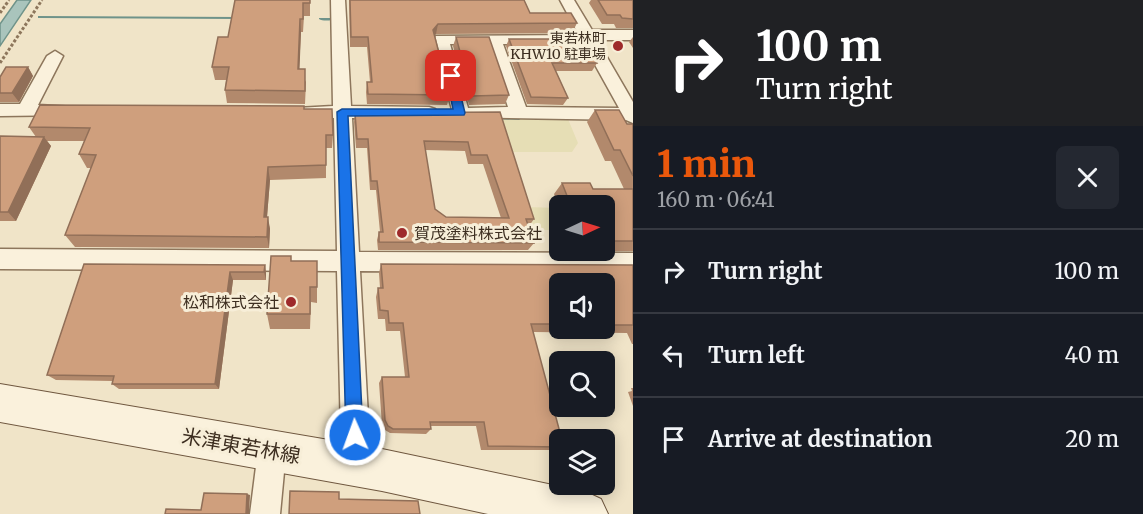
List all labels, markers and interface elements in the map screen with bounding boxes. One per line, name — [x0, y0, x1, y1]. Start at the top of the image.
text: 100 m — [756, 20, 882, 72]
icon: right — [657, 24, 735, 102]
place label: 東若林町 KHW10 駐車場 — [510, 29, 606, 63]
marker: 東若林町 KHW10 駐車場 — [611, 39, 625, 53]
pin — [425, 50, 476, 101]
icon: arrive — [434, 59, 467, 92]
text: Turn right — [756, 72, 893, 106]
text: 1 min — [657, 142, 756, 187]
button: close — [1056, 146, 1119, 209]
text: 160 m · 06:41 — [657, 187, 775, 212]
north arrow — [549, 195, 615, 261]
map controls — [549, 195, 615, 495]
place label: 賀茂塗料株式会社 — [414, 223, 542, 243]
marker: 賀茂塗料株式会社 — [395, 226, 409, 240]
icon: right — [657, 255, 690, 288]
text: Turn right — [708, 257, 822, 285]
text: 100 m — [1054, 257, 1119, 285]
button: sound — [549, 273, 615, 339]
place label: 松和株式会社 — [183, 292, 279, 312]
marker: 松和株式会社 — [284, 295, 298, 309]
icon: left — [657, 339, 690, 372]
text: Turn left — [708, 341, 805, 369]
text: 40 m — [1064, 341, 1119, 369]
button: search — [549, 351, 615, 417]
position arrow — [323, 403, 387, 467]
street label: 米津東若林線 — [180, 423, 302, 468]
icon: arrive — [657, 423, 690, 456]
text: Arrive at destination — [708, 425, 932, 453]
text: 20 m — [1065, 425, 1119, 453]
button: layers — [549, 429, 615, 495]

